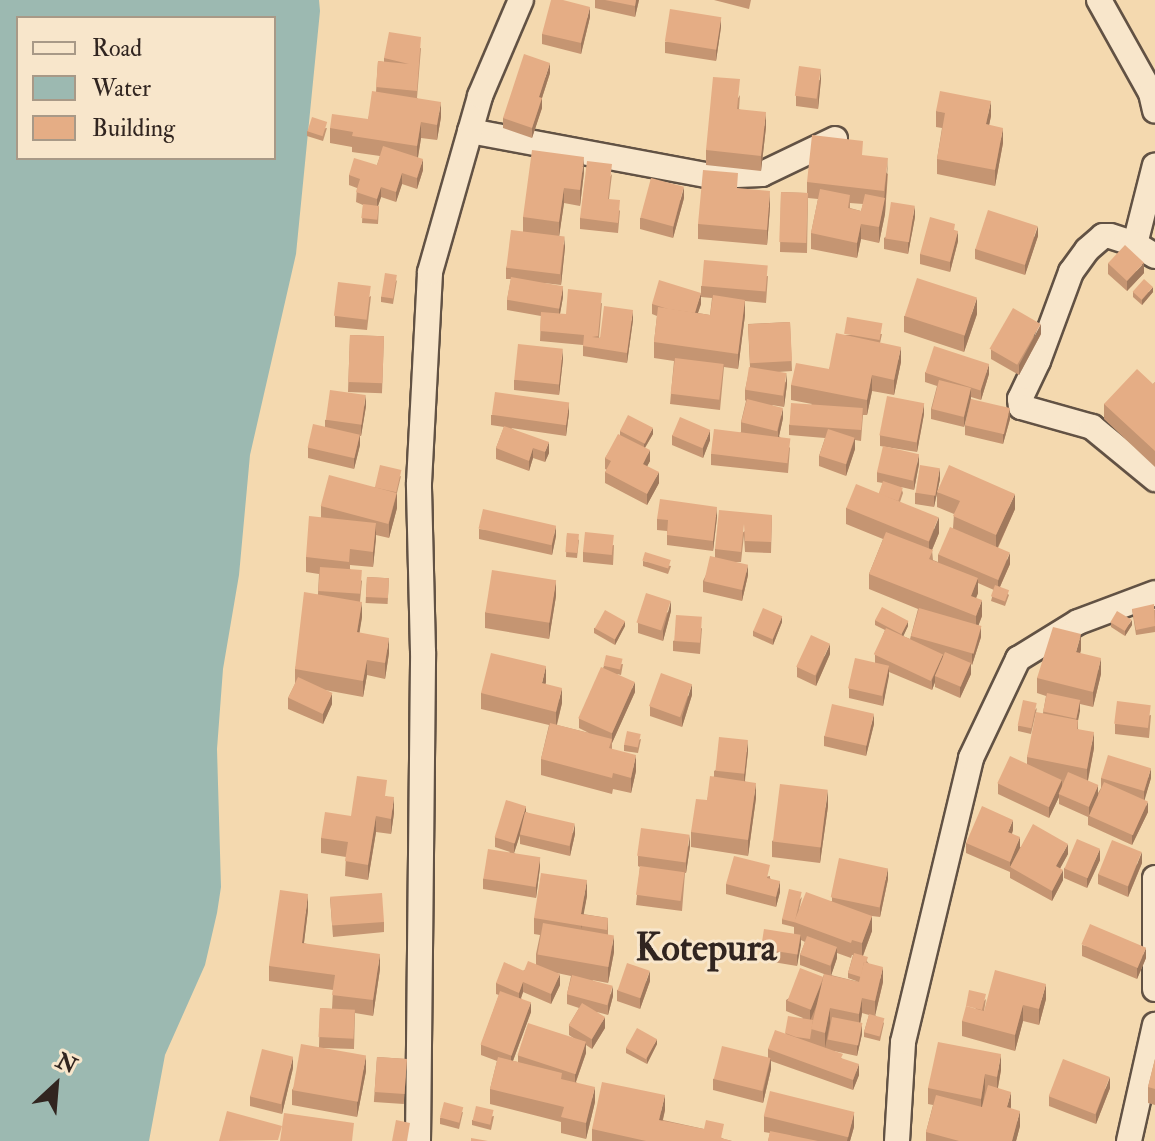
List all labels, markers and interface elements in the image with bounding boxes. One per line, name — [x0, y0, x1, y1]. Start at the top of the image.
legend — [16, 16, 276, 160]
text: Road — [92, 33, 142, 64]
text: Water — [92, 73, 151, 104]
text: Building — [92, 113, 175, 144]
district label: Kotepura — [636, 926, 776, 972]
north arrow — [16, 1045, 96, 1125]
text: N — [52, 1047, 82, 1080]

